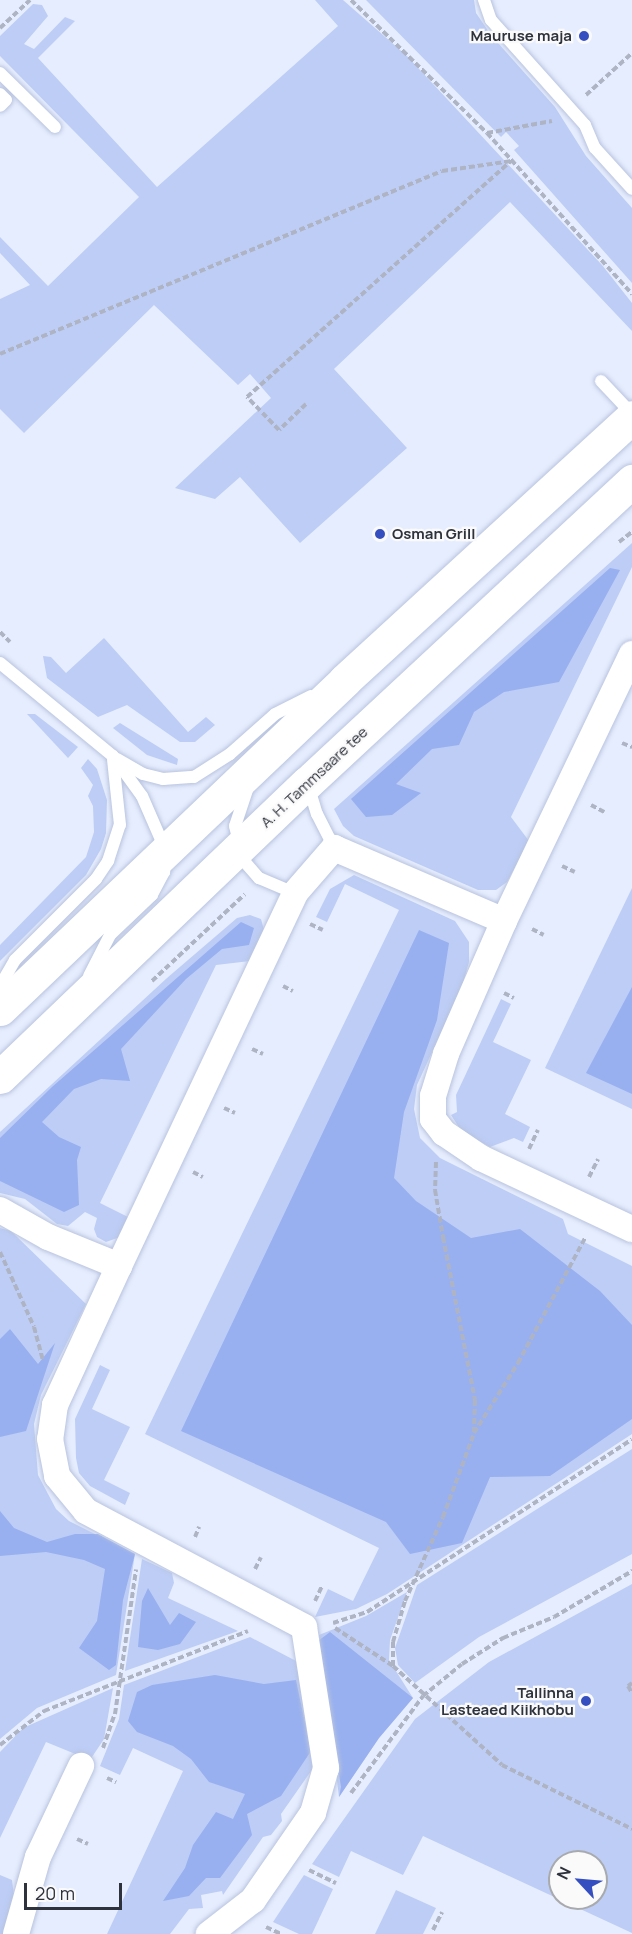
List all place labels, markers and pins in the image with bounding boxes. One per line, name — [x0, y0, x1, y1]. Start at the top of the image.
place label: Mauruse maja — [471, 27, 572, 45]
marker: Mauruse maja — [577, 29, 591, 43]
place label: Osman Grill — [392, 525, 475, 543]
marker: Osman Grill — [373, 527, 387, 541]
place label: Tallinna Lasteaed Kiikhobu — [441, 1683, 574, 1718]
marker: Tallinna Lasteaed Kiikhobu — [579, 1694, 593, 1708]

